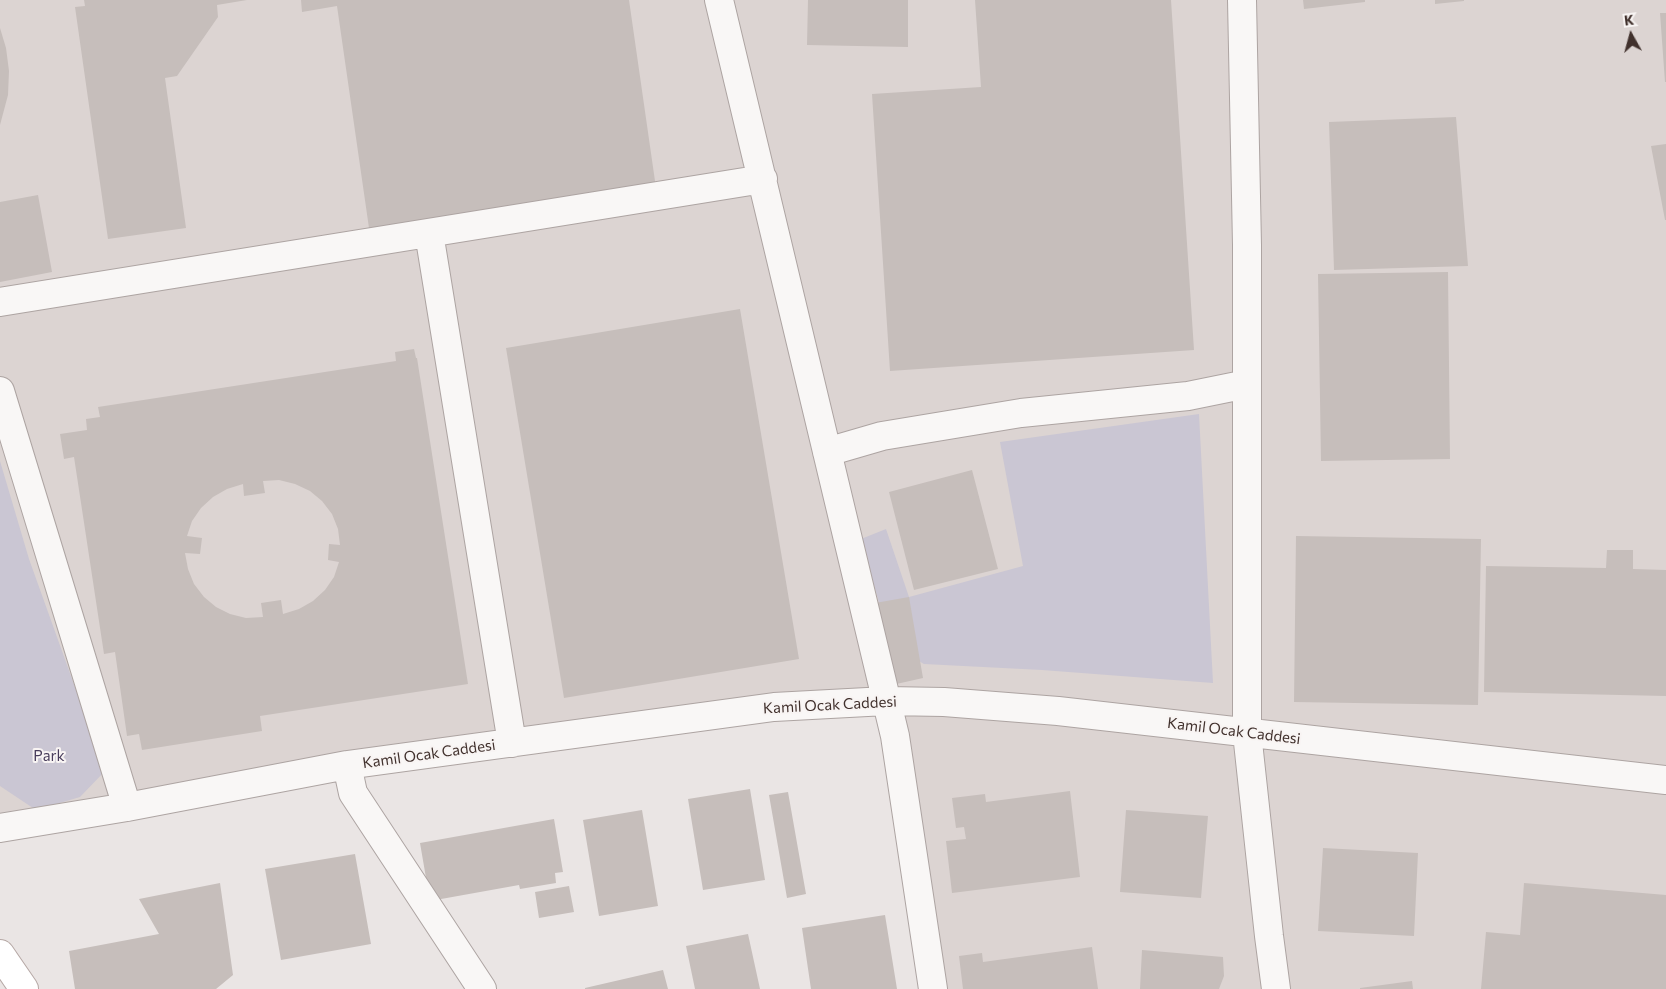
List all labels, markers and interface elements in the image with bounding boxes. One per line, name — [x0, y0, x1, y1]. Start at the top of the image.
north arrow — [1606, 10, 1656, 60]
text: K — [1623, 11, 1635, 29]
street label: Kamil Ocak Caddesi — [763, 693, 897, 717]
street label: Kamil Ocak Caddesi — [1166, 714, 1302, 748]
street label: Kamil Ocak Caddesi — [361, 736, 497, 772]
park label: Park — [33, 747, 65, 765]

